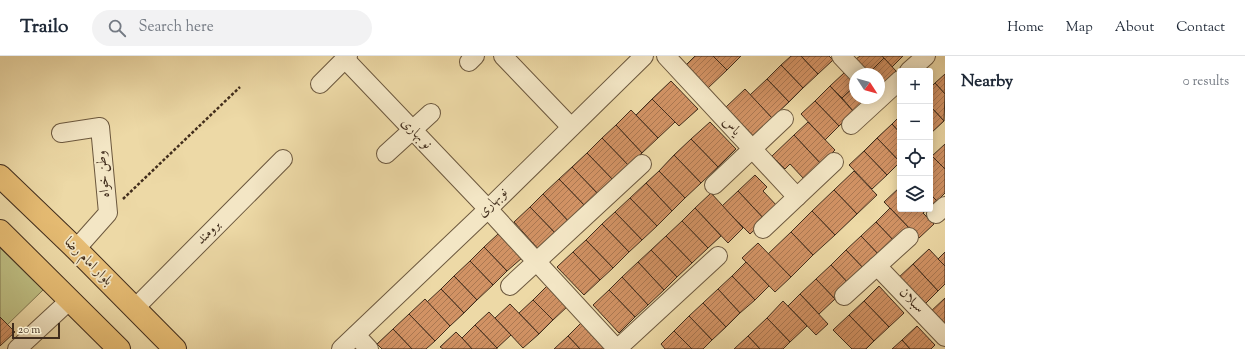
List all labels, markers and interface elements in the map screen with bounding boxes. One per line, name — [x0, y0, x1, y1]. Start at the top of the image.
search box — [92, 10, 372, 46]
text: Trailo — [20, 14, 68, 41]
icon: search — [106, 17, 128, 39]
text: Search here — [138, 17, 214, 38]
text: Home — [1007, 18, 1044, 38]
text: Map — [1066, 18, 1093, 38]
text: About — [1115, 18, 1154, 38]
text: Contact — [1176, 18, 1225, 38]
north arrow — [849, 68, 885, 104]
map controls — [897, 68, 933, 212]
button: + — [897, 68, 933, 104]
text: Nearby — [961, 70, 1013, 94]
text: 0 results — [1183, 73, 1229, 91]
button: − — [897, 104, 933, 140]
street label: یاس — [717, 113, 746, 142]
street label: نو بهاری — [396, 114, 436, 155]
button: locate — [897, 140, 933, 176]
street label: وطن خواه — [92, 150, 116, 198]
button: layers — [897, 176, 933, 212]
street label: نوبهاری — [473, 183, 513, 223]
street label: برومند — [192, 216, 226, 250]
street label: بلوار امام رضا — [58, 233, 117, 292]
street label: سبلان — [894, 284, 928, 318]
scale bar — [12, 321, 60, 340]
text: 20 m — [18, 322, 40, 338]

